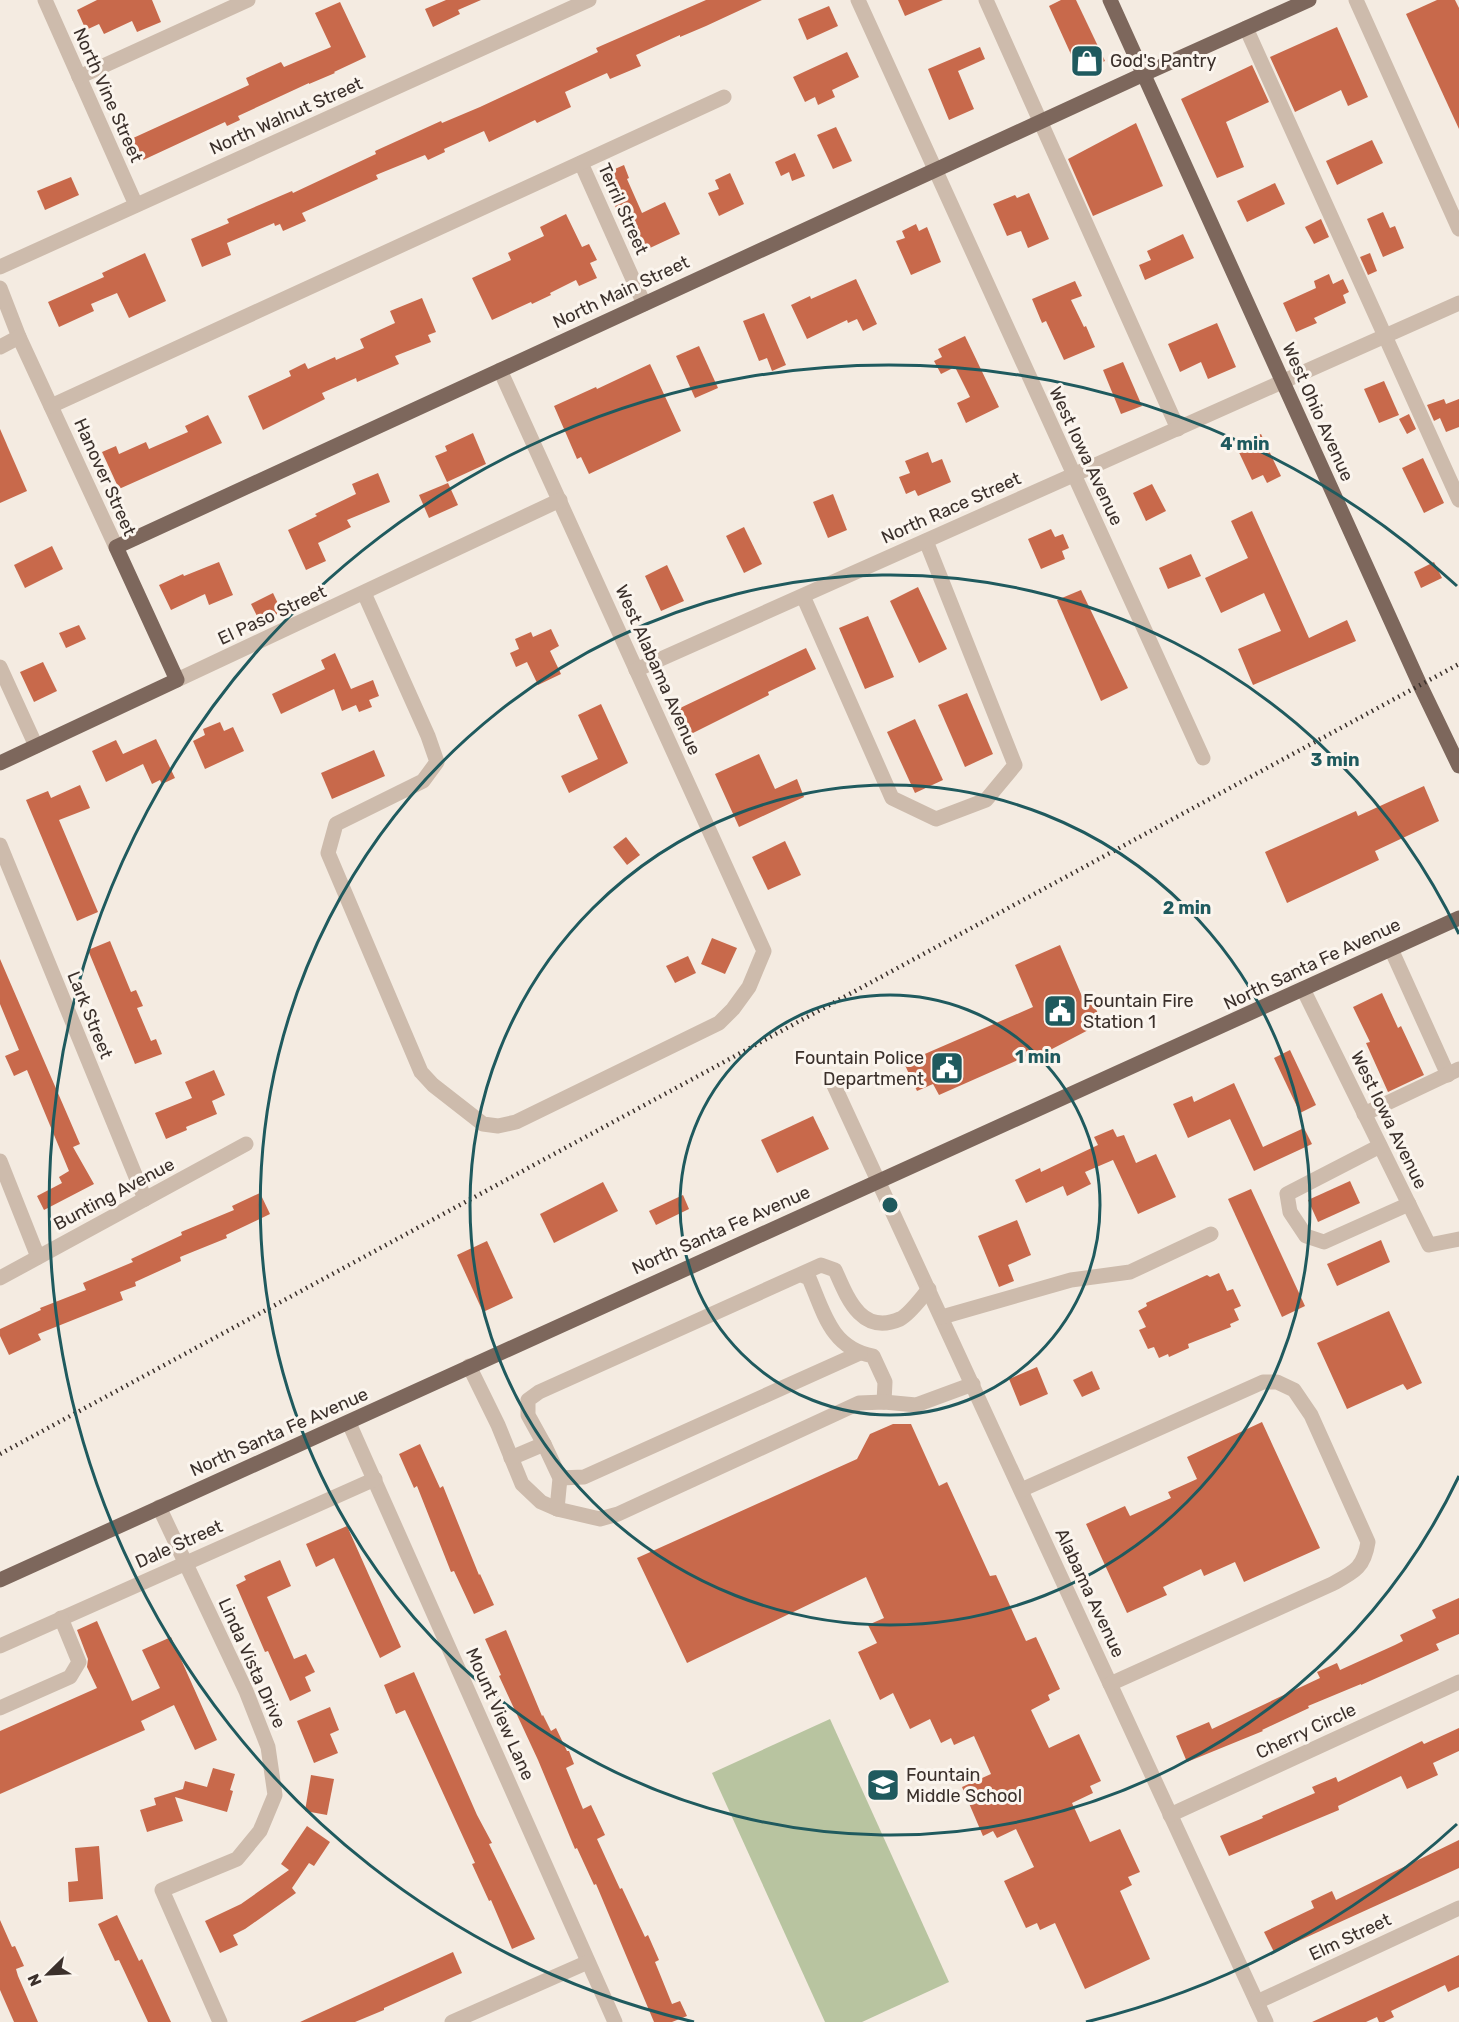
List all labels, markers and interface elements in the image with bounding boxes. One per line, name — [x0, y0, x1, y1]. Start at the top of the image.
street label: North Vine Street — [68, 24, 148, 166]
shop icon: God's Pantry — [1069, 43, 1105, 79]
place label: God's Pantry — [1110, 50, 1216, 72]
street label: North Walnut Street — [206, 72, 366, 160]
street label: Terril Street — [593, 160, 653, 258]
street label: North Main Street — [549, 251, 693, 333]
street label: West Ohio Avenue — [1278, 339, 1358, 485]
street label: West Iowa Avenue — [1044, 383, 1128, 529]
street label: Hanover Street — [69, 415, 141, 539]
text: 4 min — [1220, 433, 1270, 455]
street label: North Race Street — [878, 467, 1024, 549]
street label: El Paso Street — [214, 580, 330, 650]
street label: West Alabama Avenue — [610, 581, 706, 759]
text: 3 min — [1311, 749, 1359, 771]
text: 2 min — [1163, 897, 1211, 919]
street label: North Santa Fe Avenue — [1220, 913, 1404, 1015]
street label: Lark Street — [62, 968, 118, 1062]
place label: Fountain Fire Station 1 — [1083, 990, 1194, 1033]
public building icon: Fountain Fire Station 1 — [1042, 993, 1078, 1029]
text: 1 min — [1015, 1046, 1061, 1068]
place label: Fountain Police Department — [795, 1047, 924, 1090]
street label: West Iowa Avenue — [1346, 1047, 1432, 1193]
public building icon: Fountain Police Department — [929, 1050, 965, 1086]
street label: Bunting Avenue — [50, 1153, 178, 1235]
street label: North Santa Fe Avenue — [628, 1181, 814, 1279]
centre of rings — [880, 1195, 900, 1215]
street label: North Santa Fe Avenue — [186, 1383, 372, 1481]
street label: Dale Street — [132, 1515, 226, 1573]
street label: Alabama Avenue — [1050, 1525, 1130, 1661]
street label: Linda Vista Drive — [213, 1595, 291, 1731]
street label: Mount View Lane — [461, 1644, 539, 1784]
street label: Cherry Circle — [1252, 1698, 1360, 1764]
place label: Fountain Middle School — [906, 1764, 1022, 1807]
school or university icon: Fountain Middle School — [865, 1767, 901, 1803]
street label: Elm Street — [1306, 1908, 1394, 1966]
north arrow — [18, 1944, 78, 2004]
text: N — [24, 1971, 46, 1989]

